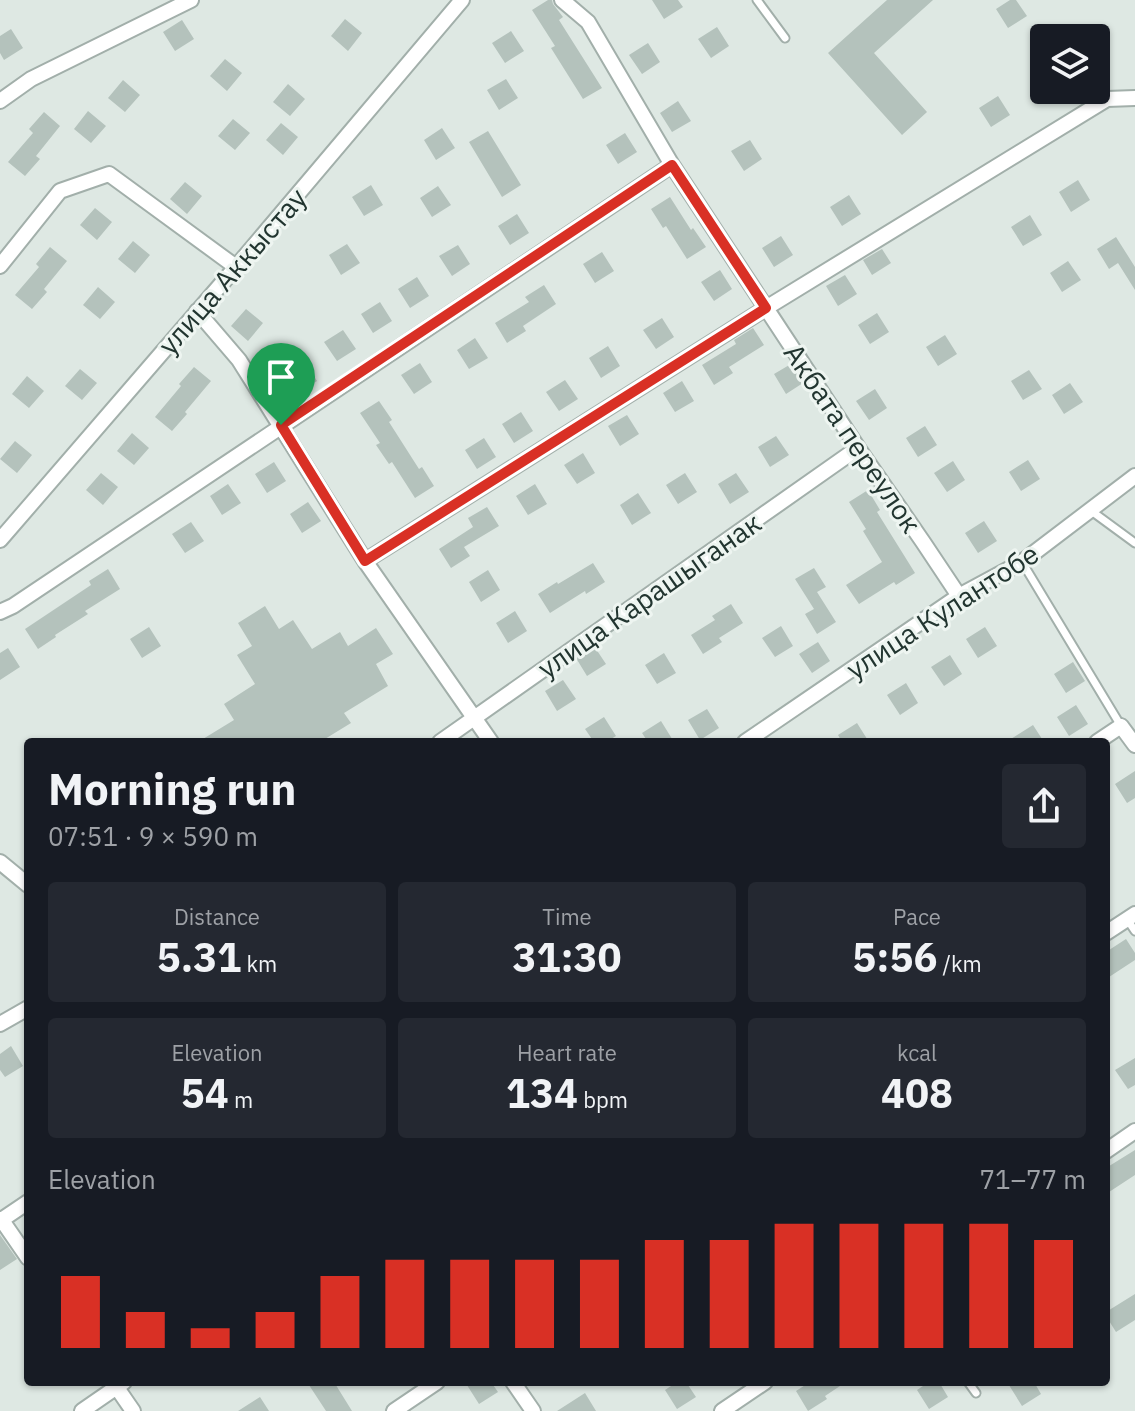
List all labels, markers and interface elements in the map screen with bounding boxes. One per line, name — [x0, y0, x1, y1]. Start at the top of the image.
map controls — [1030, 24, 1110, 104]
button: layers — [1030, 24, 1110, 104]
street label: улица Аккыстау — [149, 180, 315, 362]
street label: Акбата переулок — [776, 336, 930, 540]
pin — [247, 343, 315, 425]
icon: arrive — [259, 355, 303, 399]
street label: улица Карашыганак — [530, 504, 768, 686]
street label: улица Кулантобе — [839, 535, 1045, 687]
text: Morning run — [48, 760, 297, 817]
button: share — [1002, 764, 1086, 848]
text: 07:51 · 9 × 590 m — [48, 819, 258, 853]
text: Distance — [174, 902, 260, 931]
text: Time — [542, 902, 592, 931]
text: Pace — [893, 902, 941, 931]
text: 5.31 — [157, 931, 241, 983]
text: 31:30 — [512, 931, 622, 983]
text: 5:56 — [852, 931, 937, 983]
text: km — [241, 949, 277, 978]
text: /km — [937, 949, 982, 978]
text: Elevation — [171, 1038, 263, 1067]
text: Heart rate — [517, 1038, 617, 1067]
text: kcal — [897, 1038, 937, 1067]
text: 54 — [181, 1067, 229, 1119]
text: 134 — [506, 1067, 578, 1119]
text: 408 — [881, 1067, 953, 1119]
text: m — [229, 1085, 253, 1114]
text: bpm — [578, 1085, 628, 1114]
text: Elevation — [48, 1162, 156, 1196]
text: 71–77 m — [979, 1162, 1086, 1196]

